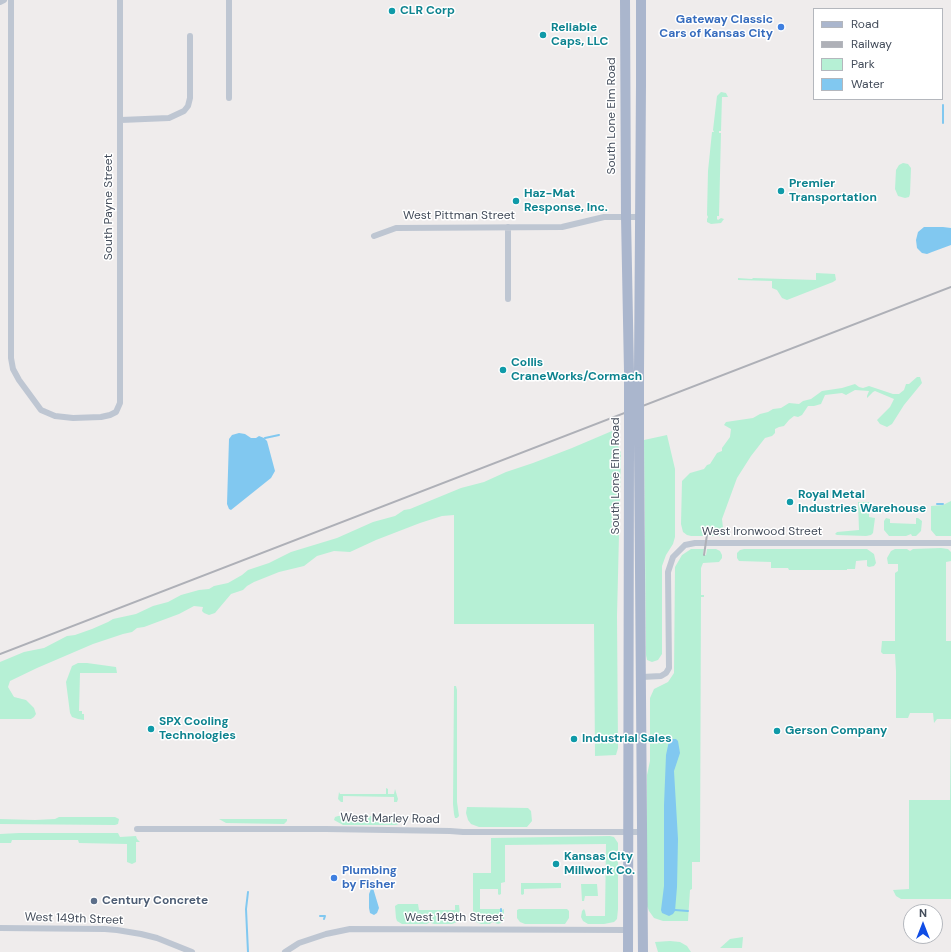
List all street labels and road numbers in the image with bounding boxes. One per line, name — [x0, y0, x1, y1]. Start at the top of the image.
street label: South Lone Elm Road — [605, 57, 619, 175]
street label: South Payne Street — [102, 154, 116, 260]
street label: West Pittman Street — [403, 209, 515, 223]
street label: South Lone Elm Road — [609, 417, 623, 535]
street label: West Ironwood Street — [702, 525, 822, 539]
street label: West Marley Road — [340, 811, 440, 827]
street label: West 149th Street — [24, 910, 124, 928]
street label: West 149th Street — [405, 911, 503, 925]

